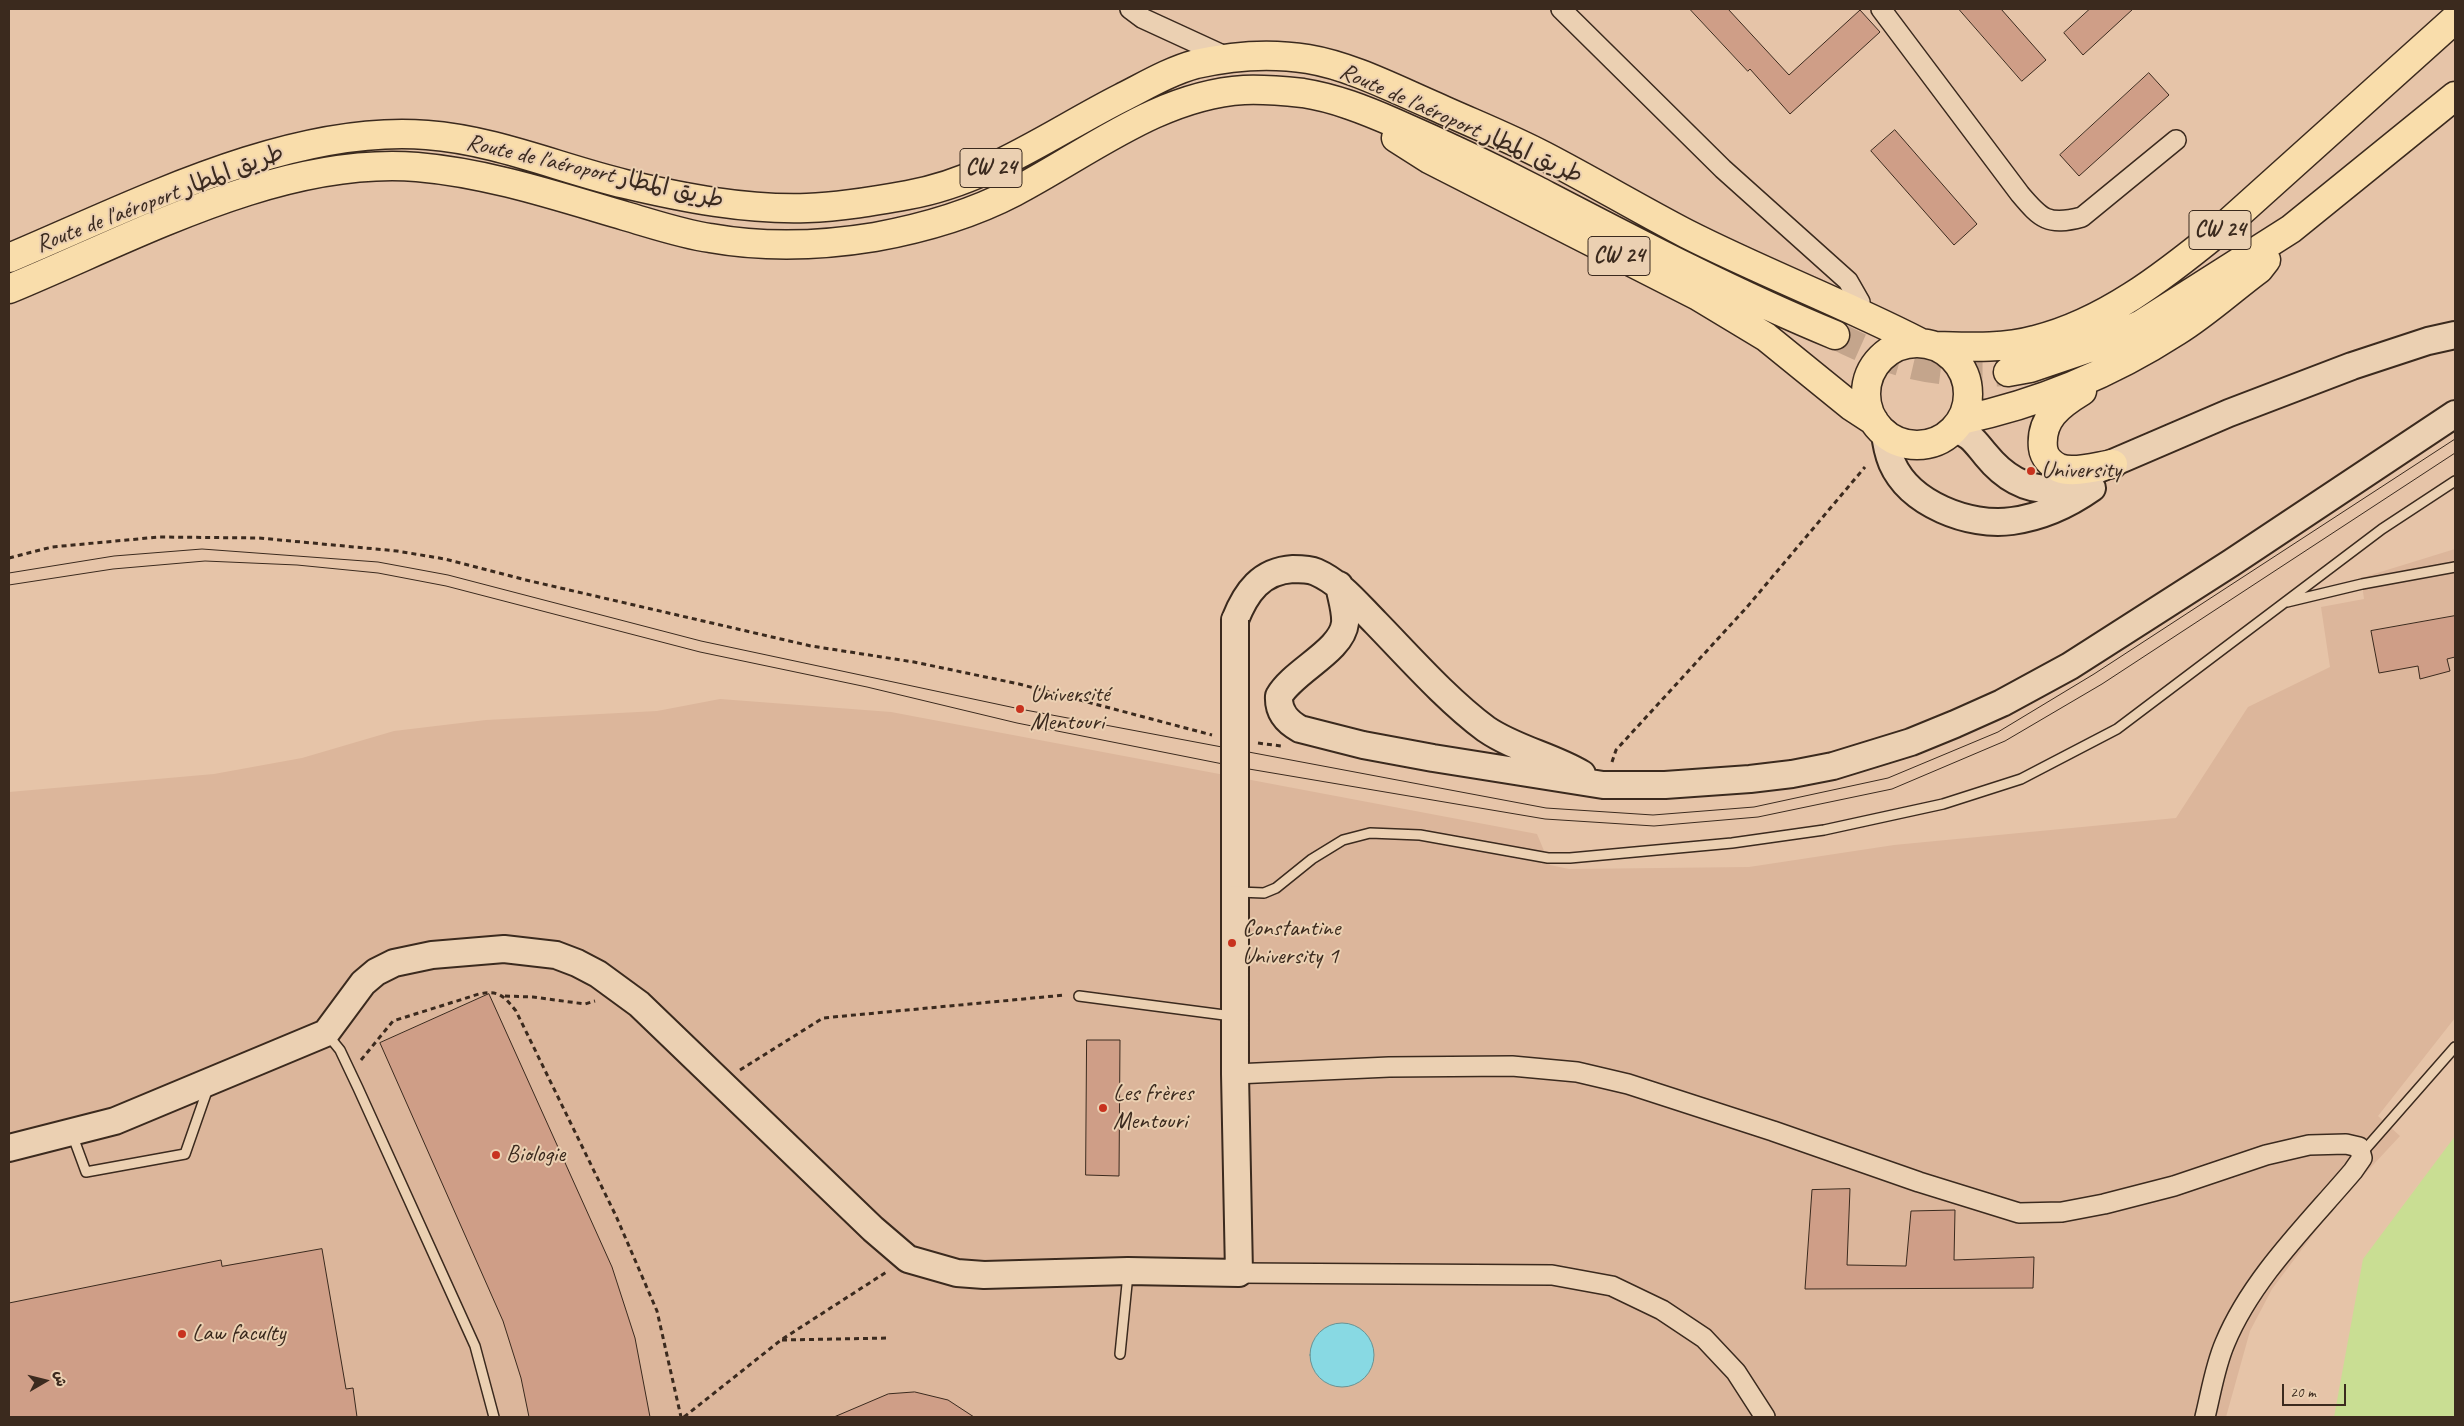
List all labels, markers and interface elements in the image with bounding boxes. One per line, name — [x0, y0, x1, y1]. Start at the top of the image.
street label: Route de l'aéroport طريق المطار — [1335, 57, 1587, 191]
street label: Route de l'aéroport طريق المطار — [463, 128, 727, 216]
street label: Route de l'aéroport طريق المطار — [32, 138, 288, 260]
road number: CW 24 — [960, 148, 1022, 188]
road number: CW 24 — [2189, 210, 2251, 250]
road number: CW 24 — [1588, 237, 1650, 276]
place label: University — [2041, 457, 2121, 485]
marker: University — [2025, 465, 2037, 477]
place label: Université Mentouri — [1030, 681, 1110, 737]
marker: Université Mentouri — [1014, 703, 1026, 715]
place label: Constantine University 1 — [1242, 915, 1340, 971]
marker: Constantine University 1 — [1226, 937, 1238, 949]
place label: Les frères Mentouri — [1113, 1080, 1193, 1136]
marker: Les frères Mentouri — [1097, 1102, 1109, 1114]
place label: Biologie — [506, 1141, 565, 1169]
marker: Biologie — [490, 1149, 502, 1161]
place label: Law faculty — [192, 1320, 285, 1348]
marker: Law faculty — [176, 1328, 188, 1340]
north arrow — [20, 1356, 70, 1406]
text: ش — [51, 1370, 70, 1388]
scale bar — [2284, 1374, 2348, 1406]
text: 20 m — [2290, 1383, 2316, 1402]

